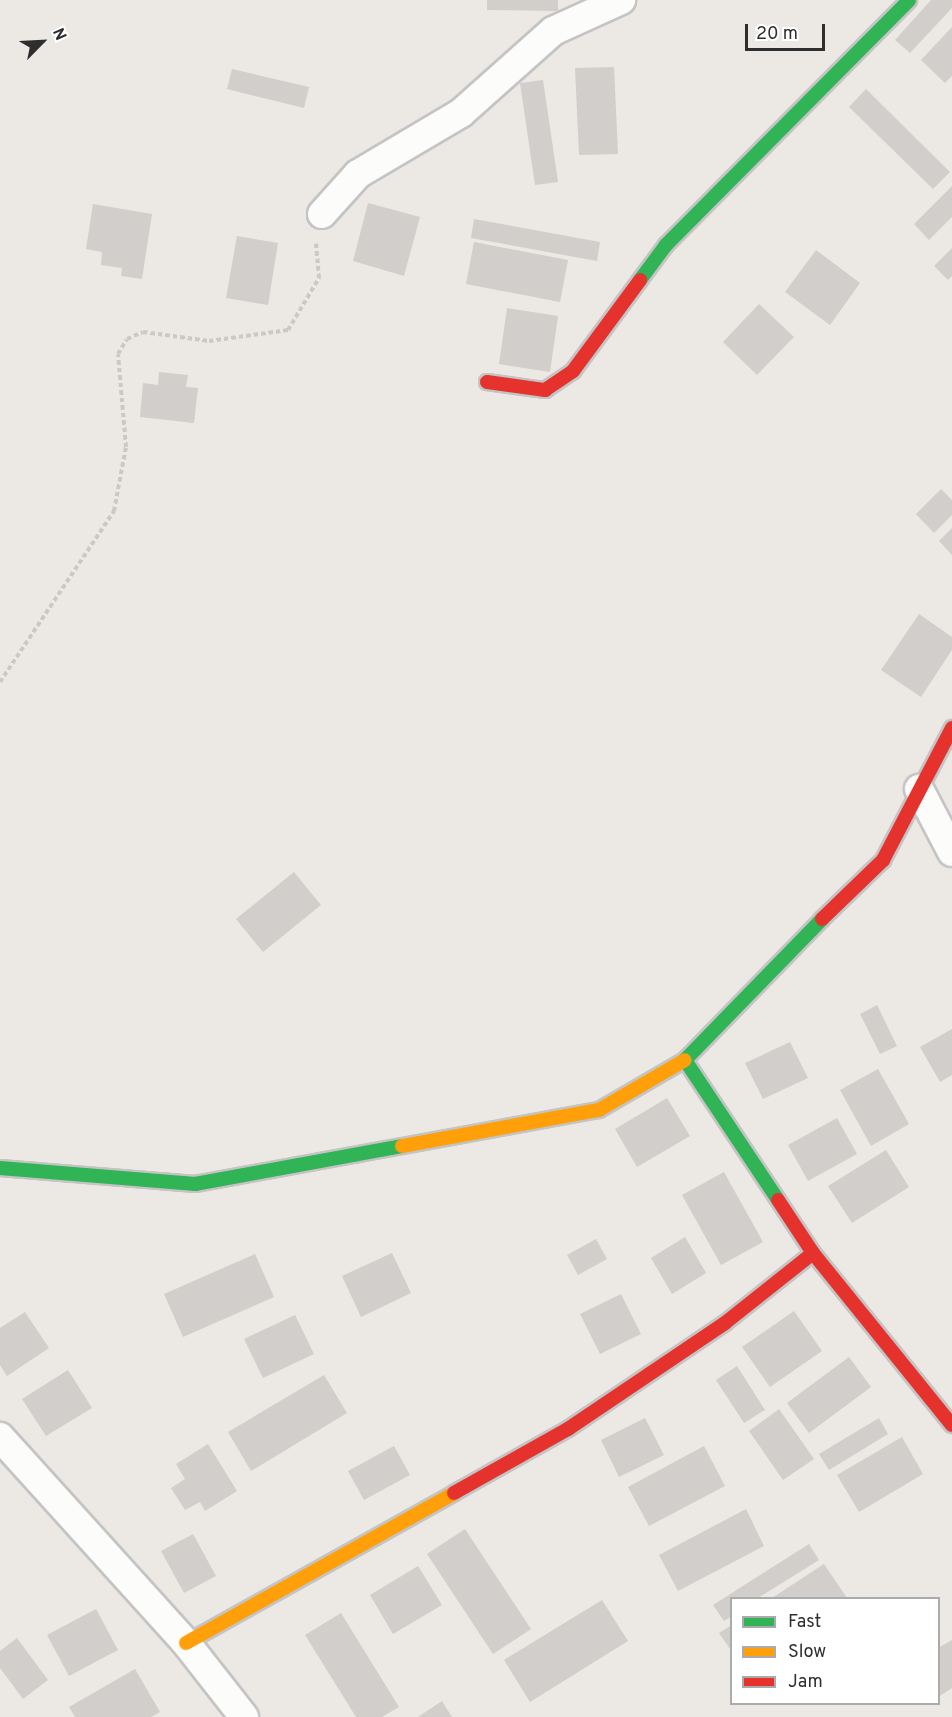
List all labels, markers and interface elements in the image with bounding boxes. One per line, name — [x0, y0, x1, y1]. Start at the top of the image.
north arrow — [12, 12, 72, 72]
scale bar — [748, 12, 828, 50]
text: 20 m — [756, 23, 798, 46]
text: N — [47, 25, 70, 44]
legend — [730, 1597, 940, 1705]
text: Fast — [788, 1611, 821, 1634]
text: Slow — [788, 1641, 826, 1664]
text: Jam — [788, 1671, 823, 1694]

